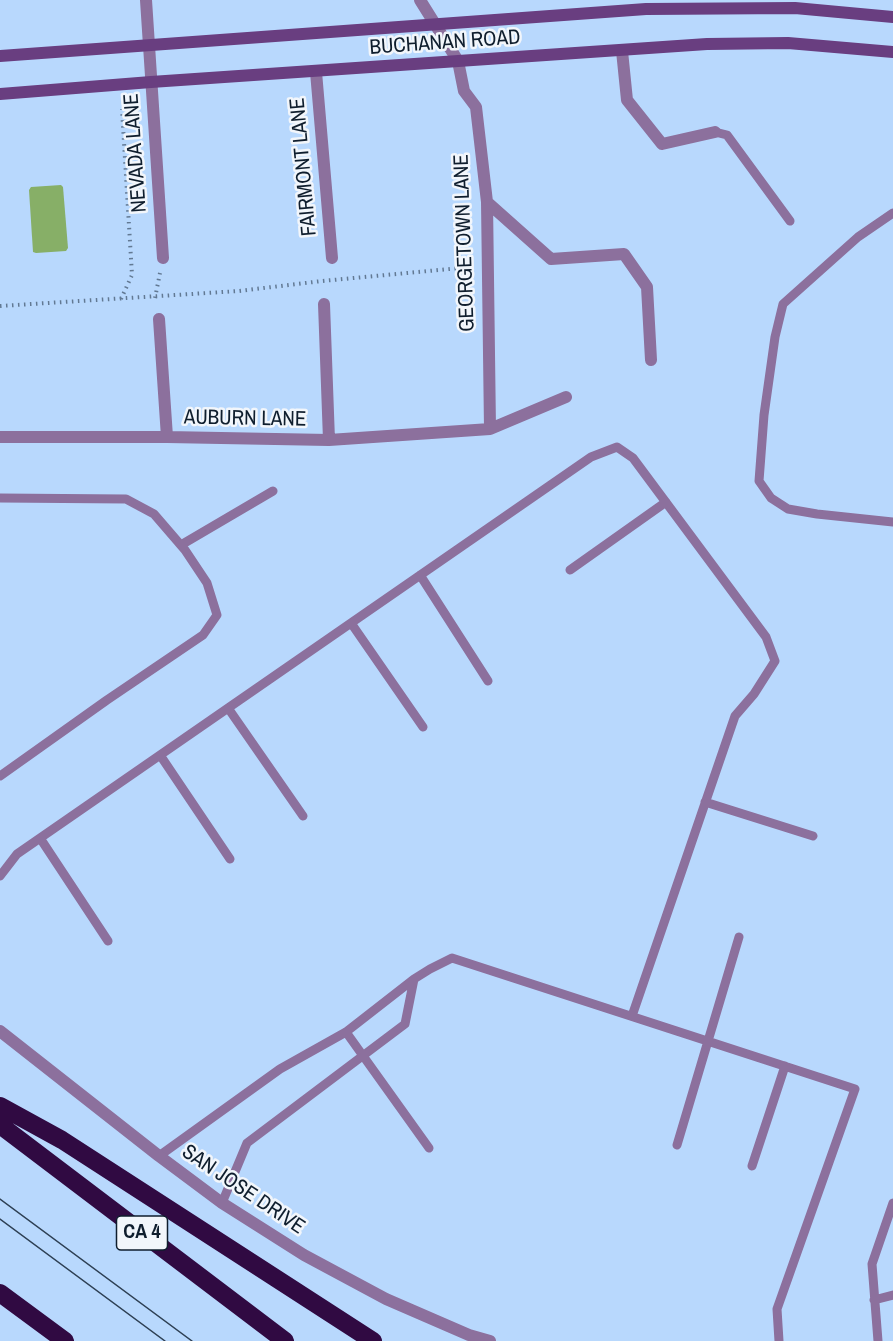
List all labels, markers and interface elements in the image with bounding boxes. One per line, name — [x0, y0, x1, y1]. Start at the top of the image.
street label: BUCHANAN ROAD — [369, 25, 521, 61]
street label: NEVADA LANE — [119, 93, 153, 213]
street label: FAIRMONT LANE — [285, 97, 323, 237]
street label: GEORGETOWN LANE — [449, 154, 481, 332]
street label: AUBURN LANE — [184, 405, 306, 433]
street label: SAN JOSE DRIVE — [177, 1140, 309, 1240]
road number: CA 4 — [116, 1216, 168, 1250]

